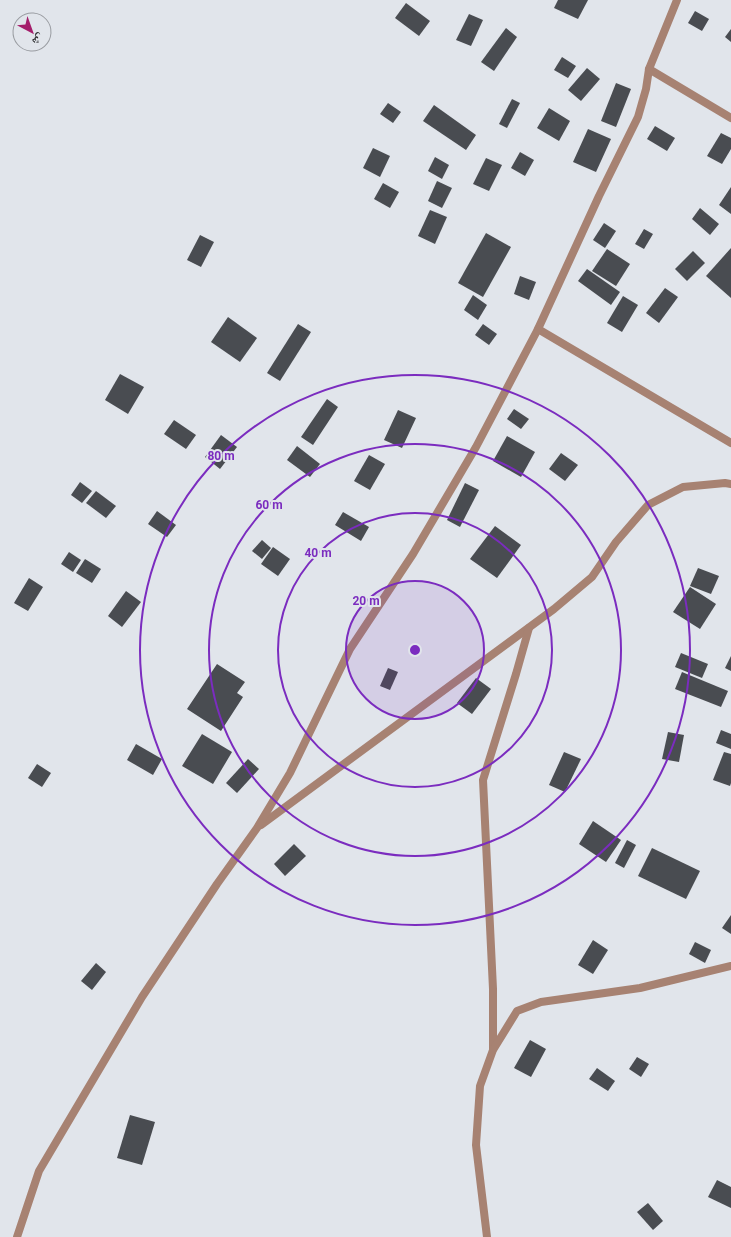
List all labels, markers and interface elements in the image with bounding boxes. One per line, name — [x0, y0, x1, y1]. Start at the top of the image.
north arrow — [12, 12, 52, 52]
text: ش — [29, 30, 47, 48]
text: 80 m — [207, 449, 235, 463]
text: 60 m — [255, 498, 283, 512]
text: 40 m — [304, 546, 332, 560]
text: 20 m — [352, 594, 380, 608]
centre of rings — [408, 643, 422, 657]

